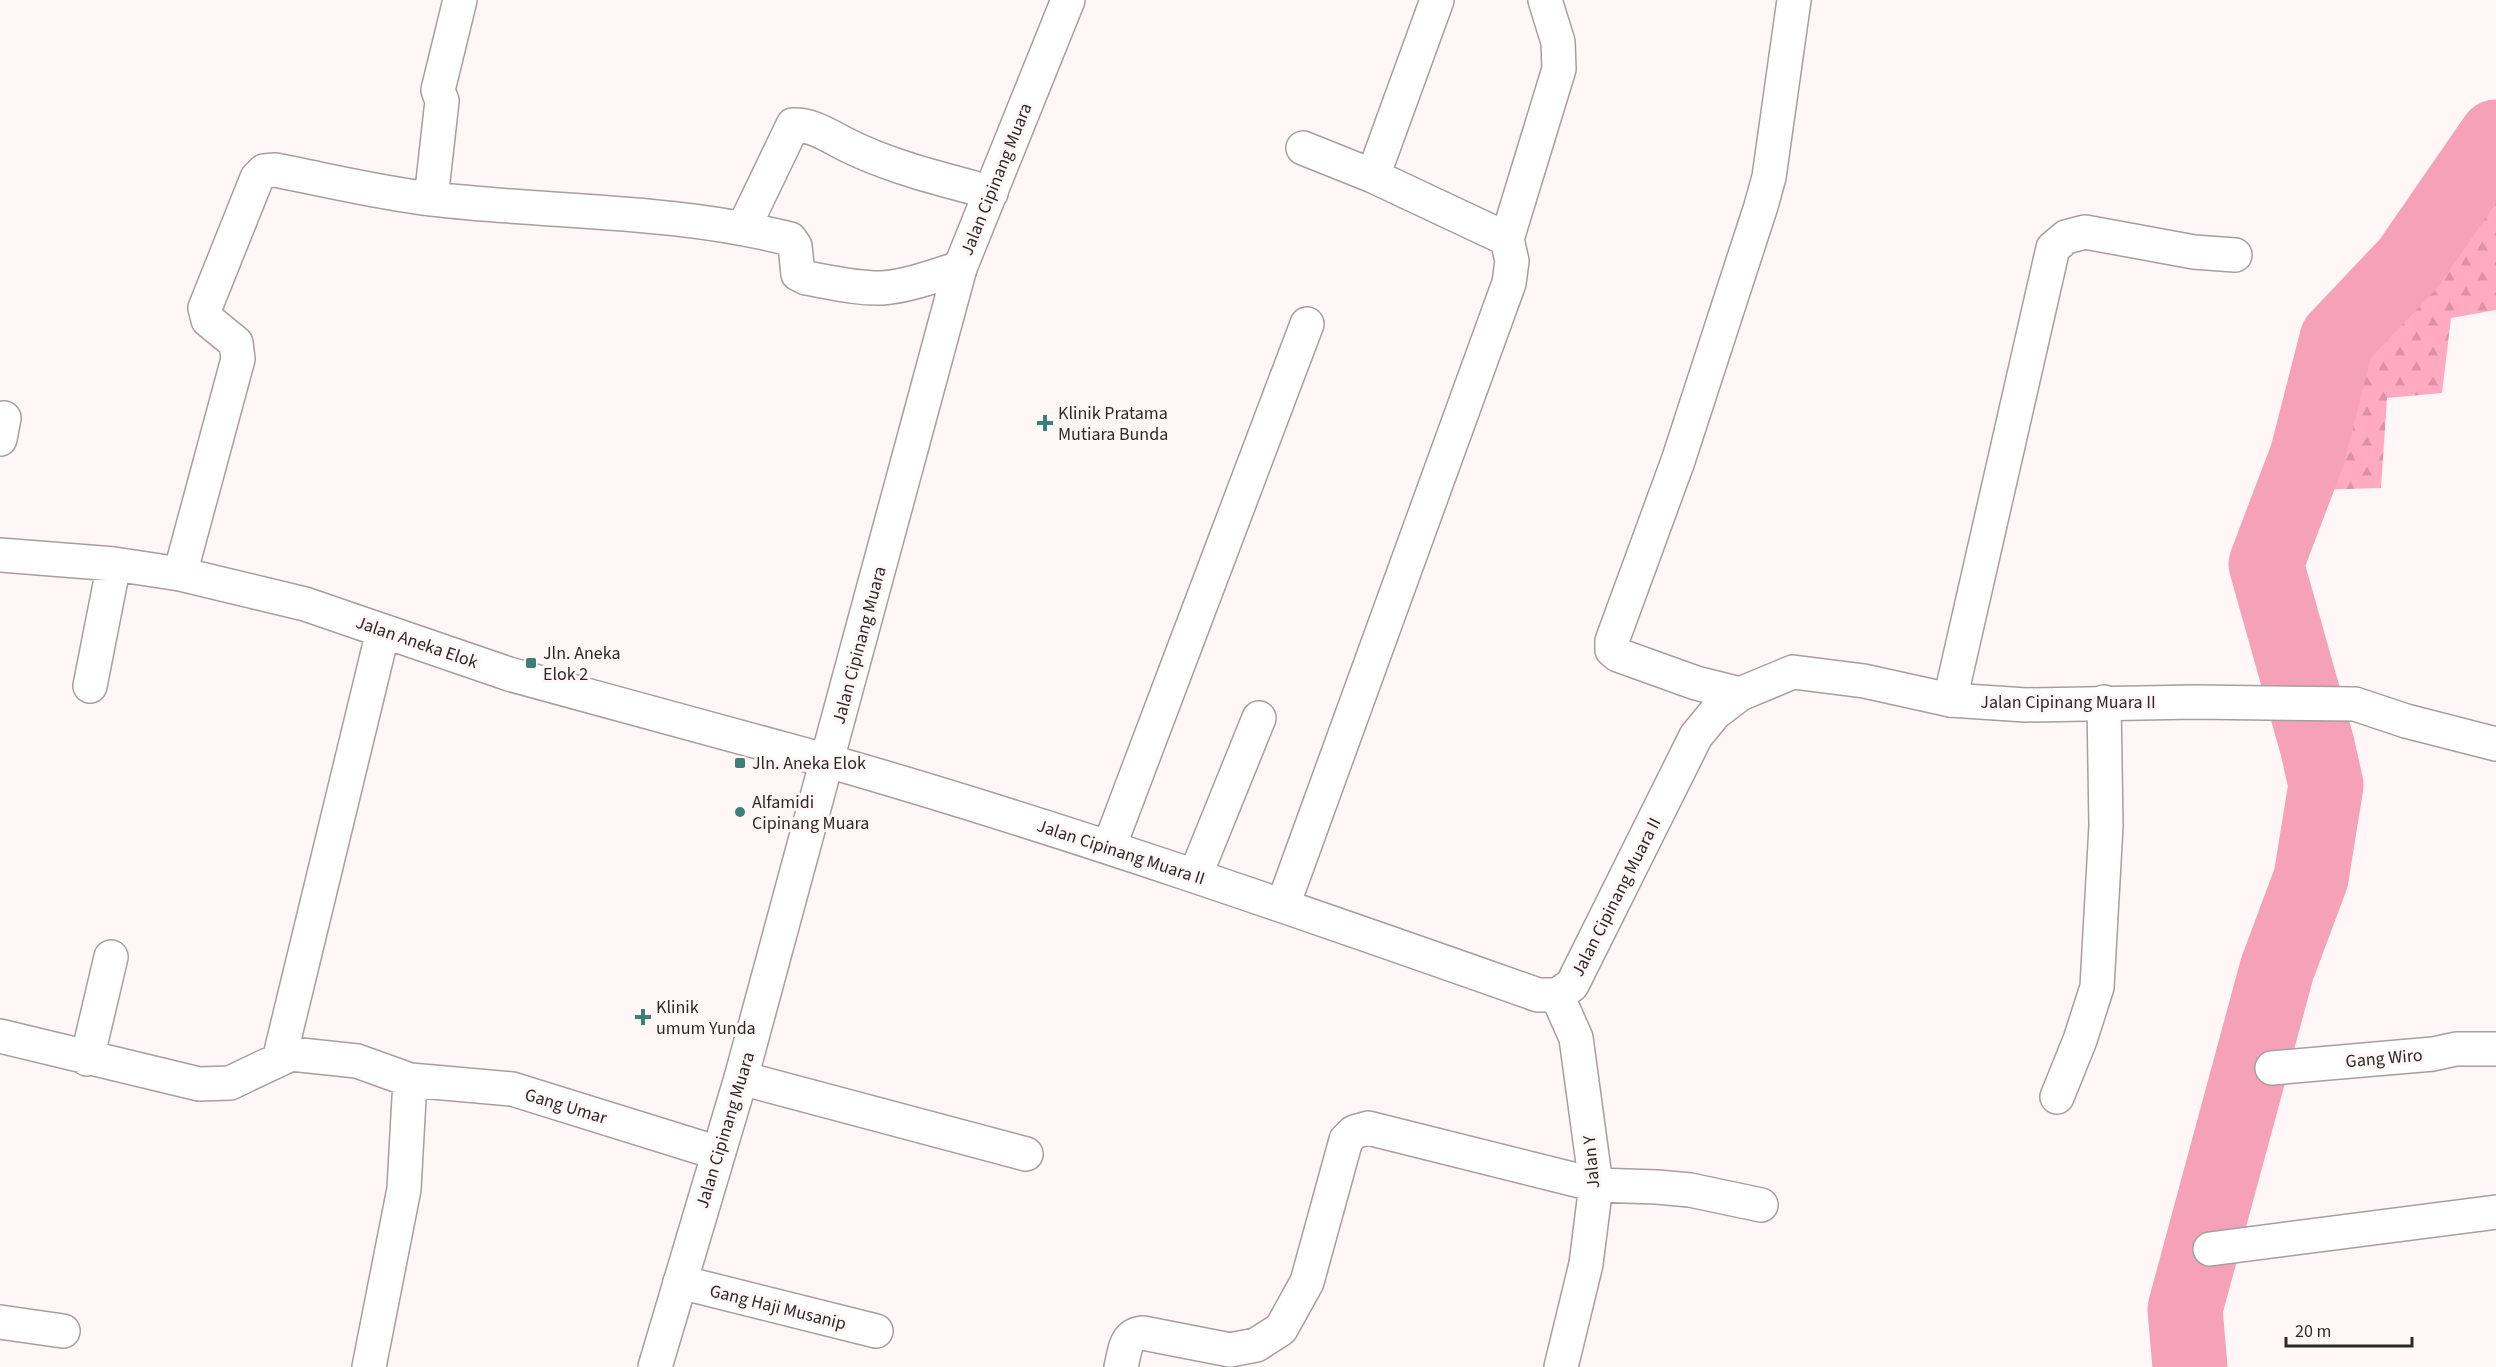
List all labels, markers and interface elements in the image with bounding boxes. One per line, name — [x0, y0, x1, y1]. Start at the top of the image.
street label: Jalan Cipinang Muara — [954, 99, 1038, 259]
place label: Klinik Pratama Mutiara Bunda — [1058, 401, 1168, 447]
marker: Klinik Pratama Mutiara Bunda — [1036, 414, 1054, 432]
street label: Jalan Cipinang Muara — [826, 564, 893, 727]
street label: Jalan Aneka Elok — [352, 610, 481, 675]
place label: Jln. Aneka Elok 2 — [543, 641, 621, 687]
marker: Jln. Aneka Elok 2 — [524, 656, 538, 670]
street label: Jalan Cipinang Muara II — [1980, 690, 2156, 715]
place label: Jln. Aneka Elok — [752, 751, 866, 776]
marker: Jln. Aneka Elok — [733, 756, 747, 770]
place label: Alfamidi Cipinang Muara — [752, 790, 869, 836]
marker: Alfamidi Cipinang Muara — [733, 805, 747, 819]
street label: Jalan Cipinang Muara II — [1566, 813, 1667, 981]
street label: Jalan Cipinang Muara II — [1034, 814, 1208, 891]
place label: Klinik umum Yunda — [656, 995, 756, 1041]
marker: Klinik umum Yunda — [634, 1008, 652, 1026]
street label: Gang Wiro — [2345, 1043, 2424, 1074]
street label: Jalan Cipinang Muara — [690, 1049, 761, 1211]
street label: Gang Umar — [522, 1082, 611, 1131]
street label: Jalan Y — [1577, 1134, 1606, 1190]
street label: Gang Haji Musanip — [707, 1278, 849, 1337]
scale bar — [2286, 1310, 2412, 1348]
text: 20 m — [2295, 1319, 2331, 1344]

